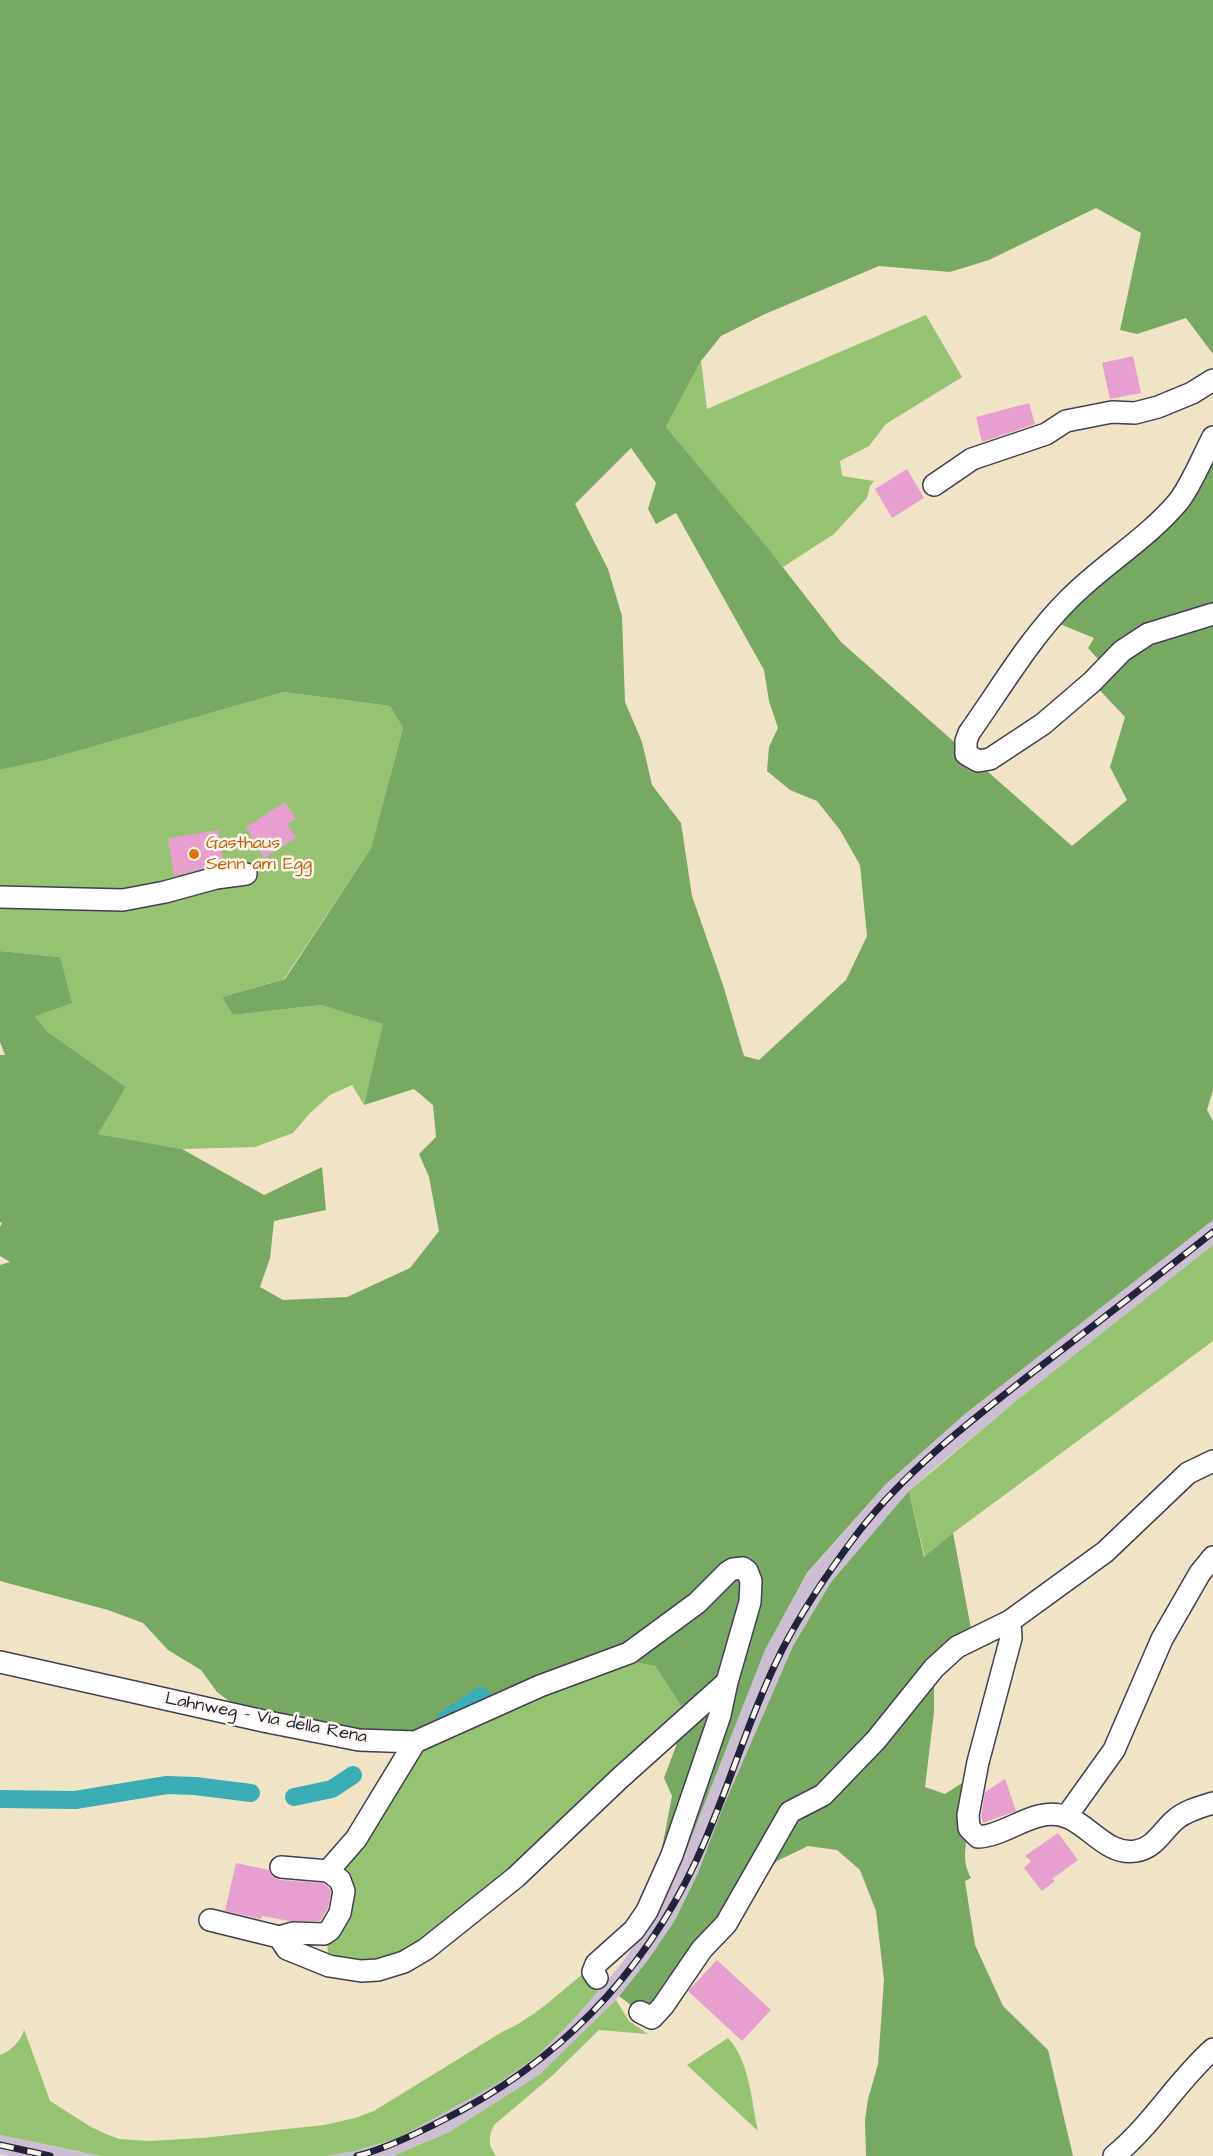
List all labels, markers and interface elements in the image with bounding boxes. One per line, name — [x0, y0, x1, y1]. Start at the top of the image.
place label: Gasthaus Senn am Egg — [206, 833, 312, 876]
marker: Gasthaus Senn am Egg — [187, 847, 201, 861]
street label: Lahnweg - Via della Rena — [163, 1689, 369, 1749]

